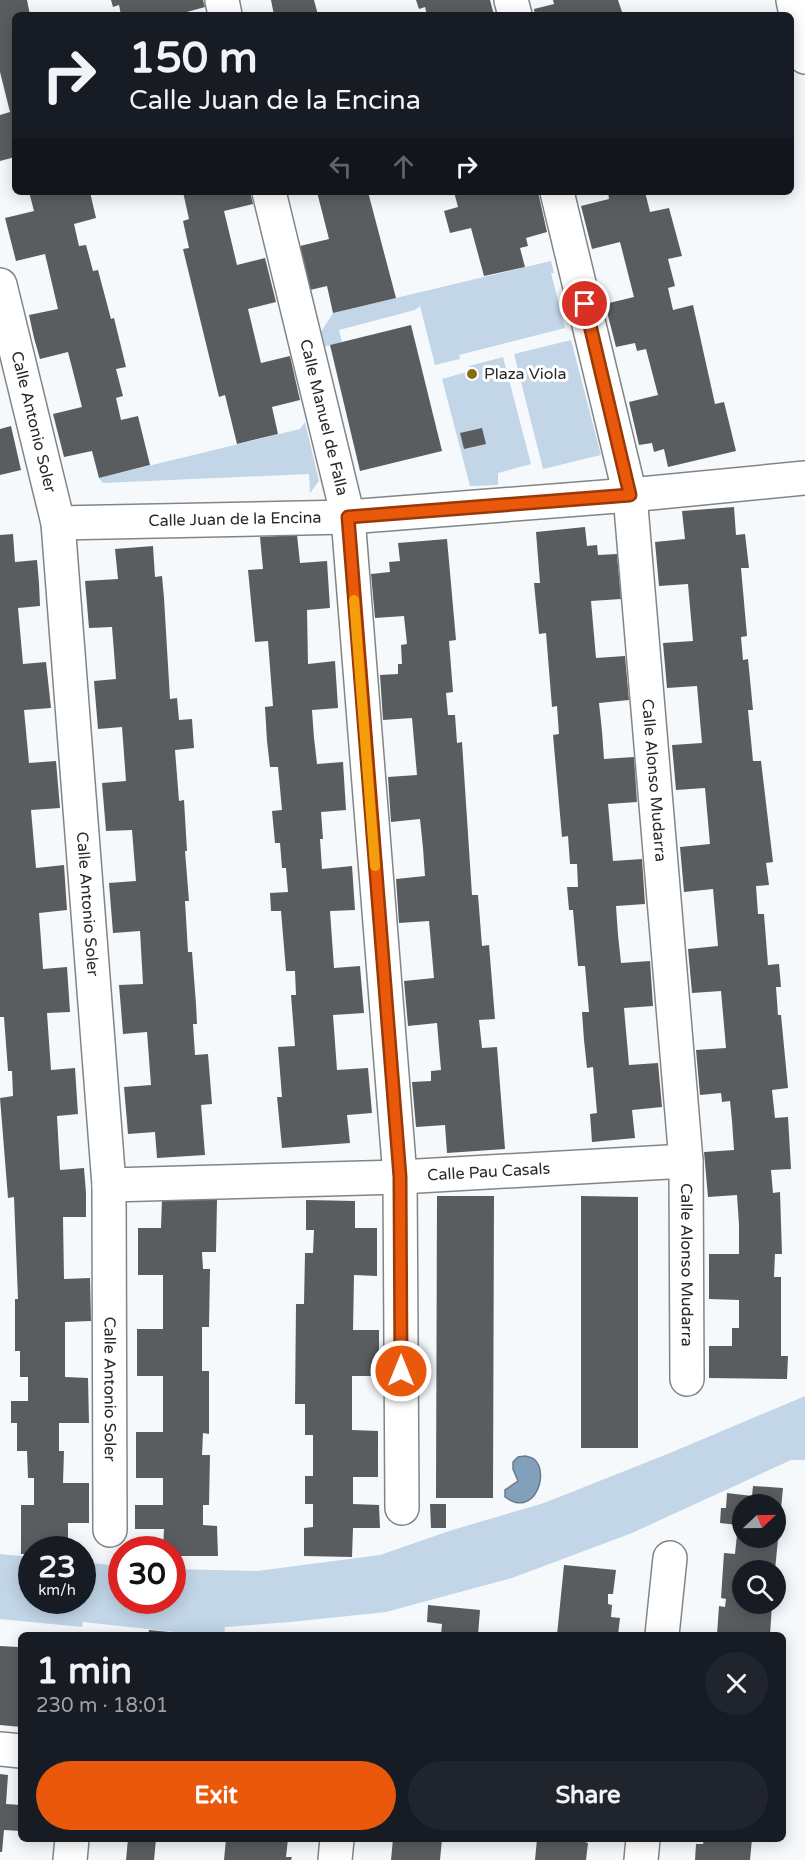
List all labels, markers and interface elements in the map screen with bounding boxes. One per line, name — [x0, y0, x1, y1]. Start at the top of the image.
text: 150 m — [129, 33, 258, 84]
icon: right — [30, 36, 108, 114]
text: Calle Juan de la Encina — [129, 84, 421, 117]
icon: left — [324, 150, 357, 183]
icon: ahead — [387, 150, 420, 183]
icon: right — [450, 150, 483, 183]
pin — [559, 278, 610, 329]
icon: arrive — [568, 287, 601, 320]
street label: Calle Manuel de Falla — [295, 337, 352, 498]
street label: Calle Antonio Soler — [7, 349, 60, 496]
place label: Plaza Viola — [484, 364, 566, 384]
marker: Plaza Viola — [465, 367, 479, 381]
street label: Calle Juan de la Encina — [148, 508, 322, 531]
street label: Calle Alonso Mudarra — [637, 698, 671, 863]
street label: Calle Antonio Soler — [72, 831, 103, 978]
street label: Calle Pau Casals — [427, 1159, 551, 1185]
street label: Calle Alonso Mudarra — [676, 1183, 697, 1347]
street label: Calle Antonio Soler — [99, 1317, 120, 1462]
position arrow — [369, 1339, 433, 1403]
north arrow — [732, 1494, 786, 1548]
map controls — [732, 1494, 786, 1614]
speed limit sign: 30 — [108, 1536, 186, 1614]
text: 23 — [38, 1549, 76, 1586]
button: search — [732, 1560, 786, 1614]
text: km/h — [38, 1581, 76, 1599]
text: 1 min — [36, 1650, 132, 1693]
button: close — [705, 1652, 768, 1715]
text: 230 m · 18:01 — [36, 1694, 168, 1718]
button: Exit — [36, 1761, 396, 1830]
button: Share — [408, 1761, 768, 1830]

